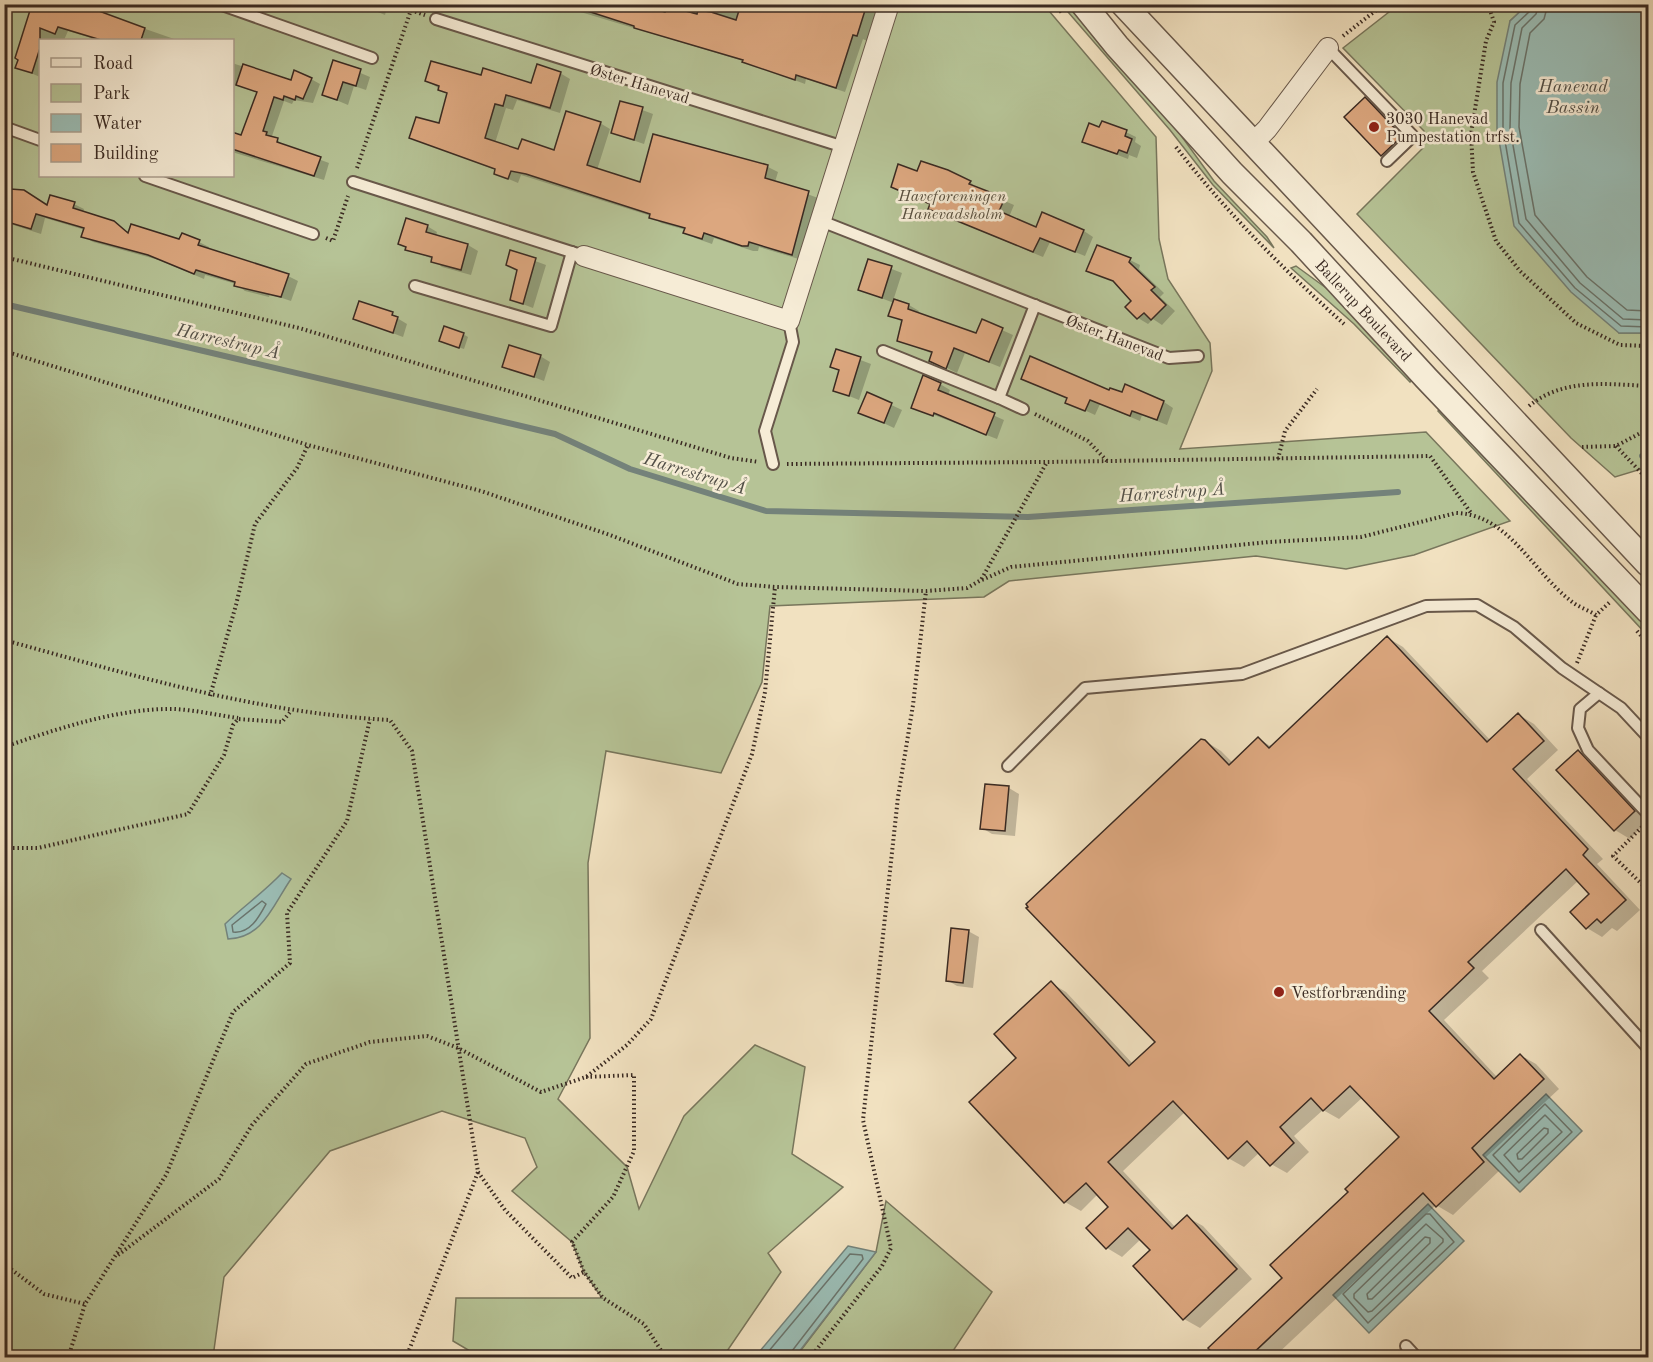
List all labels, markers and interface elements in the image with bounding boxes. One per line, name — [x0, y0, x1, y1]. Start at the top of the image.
legend — [39, 39, 234, 177]
text: Road — [93, 55, 133, 73]
street label: Øster Hanevad — [588, 62, 691, 108]
water label: Hanevad Bassin — [1537, 78, 1608, 117]
text: Park — [93, 85, 130, 103]
place label: 3030 Hanevad Pumpestation trfst. — [1386, 112, 1520, 146]
text: Water — [93, 115, 142, 133]
marker: 3030 Hanevad Pumpestation trfst. — [1367, 120, 1381, 134]
text: Building — [93, 145, 159, 163]
park label: Haveforeningen Hanevadsholm — [897, 189, 1006, 223]
street label: Ballerup Boulevard — [1311, 257, 1414, 365]
street label: Øster Hanevad — [1063, 313, 1165, 365]
water label: Harrestrup Å — [173, 318, 282, 363]
water label: Harrestrup Å — [640, 447, 749, 498]
water label: Harrestrup Å — [1117, 477, 1226, 506]
marker: Vestforbrænding — [1272, 985, 1286, 999]
place label: Vestforbrænding — [1291, 986, 1406, 1002]

